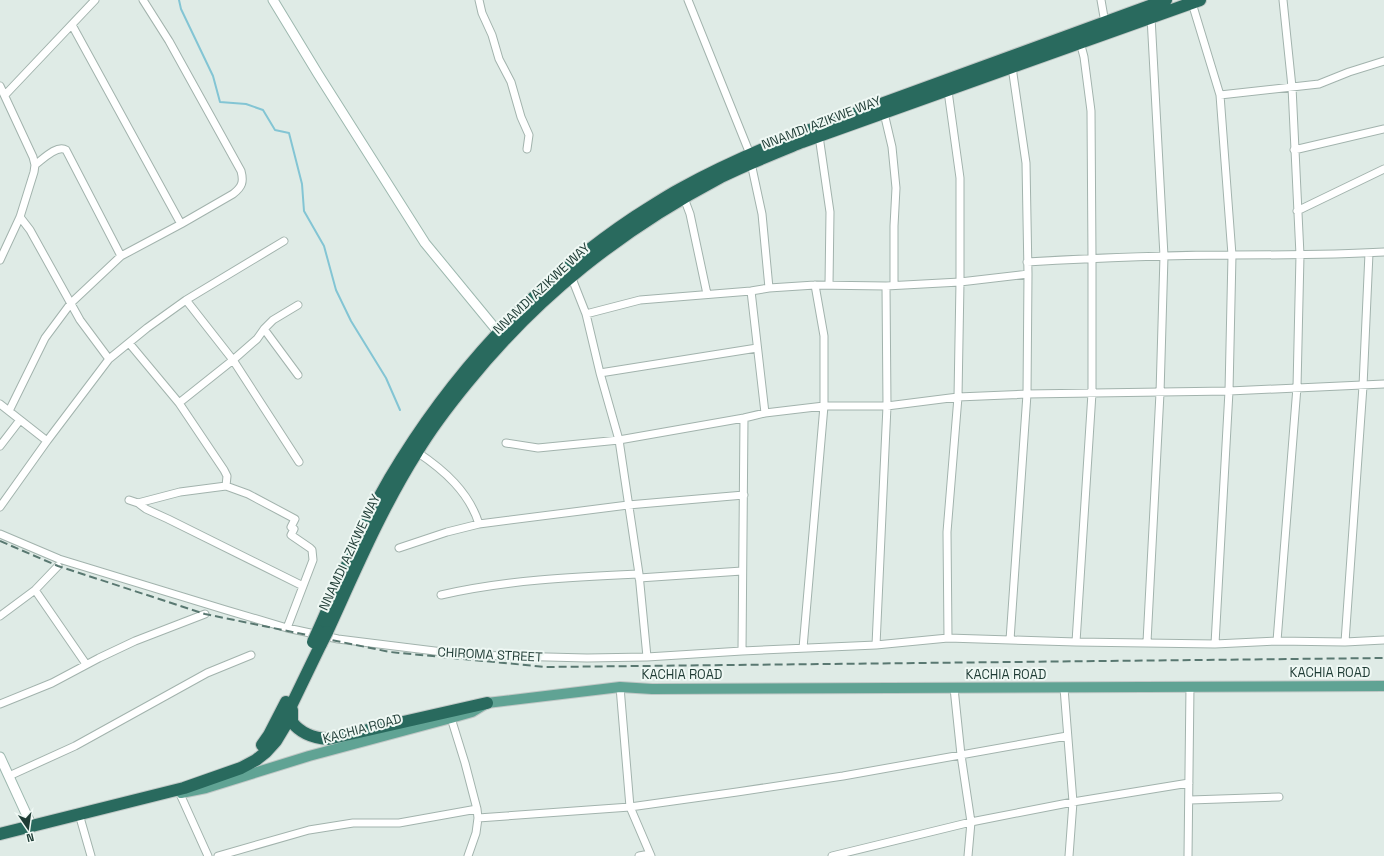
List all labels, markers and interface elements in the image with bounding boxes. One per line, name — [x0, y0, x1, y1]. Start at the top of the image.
street label: NNAMDI AZIKWE WAY — [759, 92, 883, 153]
street label: NNAMDI AZIKWE WAY — [489, 239, 593, 338]
street label: NNAMDI AZIKWE WAY — [315, 491, 384, 613]
street label: CHIROMA STREET — [437, 643, 543, 666]
street label: KACHIA ROAD — [1290, 664, 1370, 681]
street label: KACHIA ROAD — [642, 666, 722, 683]
street label: KACHIA ROAD — [966, 666, 1046, 683]
street label: KACHIA ROAD — [321, 710, 403, 747]
north arrow — [8, 808, 48, 848]
text: N — [25, 830, 35, 845]

